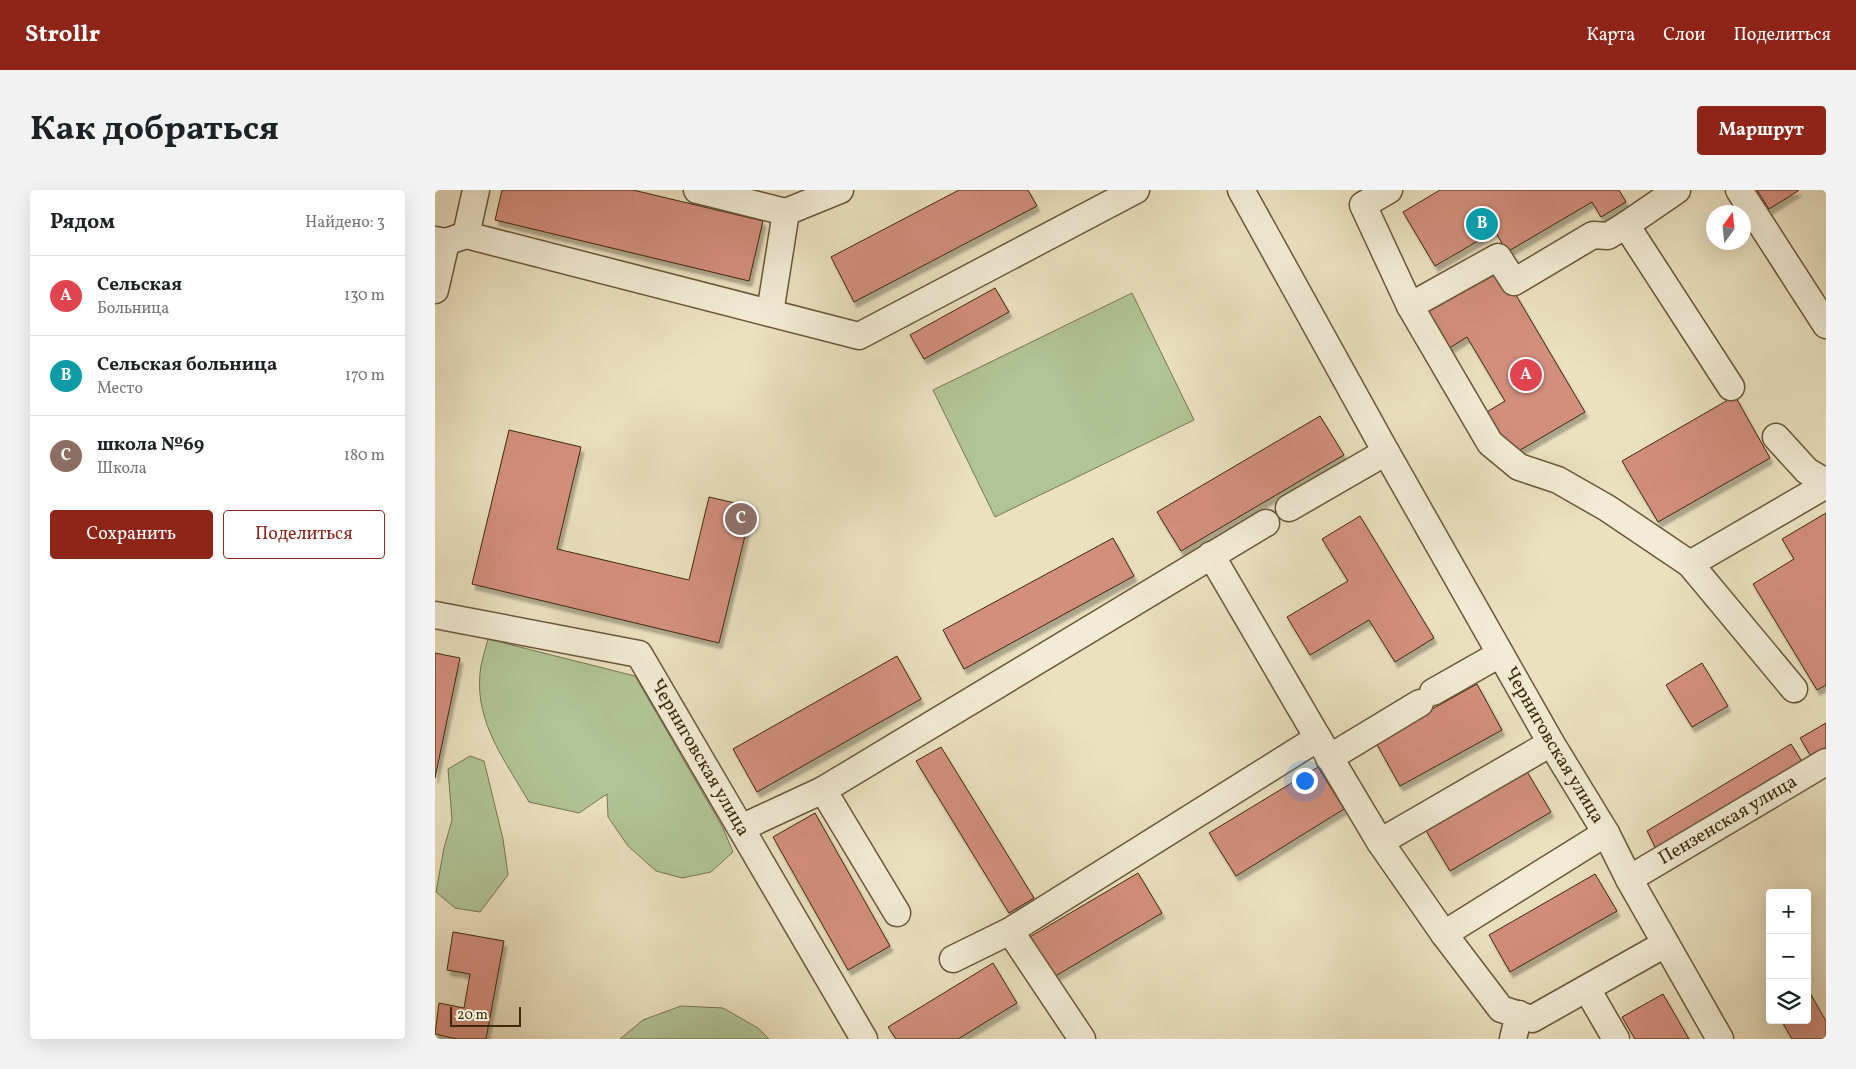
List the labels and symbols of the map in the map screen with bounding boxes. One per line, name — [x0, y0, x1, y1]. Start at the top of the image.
pin: B — [1466, 205, 1498, 243]
north arrow — [1706, 205, 1751, 250]
pin: A — [1510, 356, 1542, 394]
pin: C — [725, 500, 757, 538]
street label: Черниговская улица — [1497, 662, 1610, 829]
street label: Черниговская улица — [643, 674, 756, 841]
your location — [1292, 768, 1318, 794]
street label: Пензенская улица — [1653, 769, 1802, 872]
scale bar — [450, 1004, 521, 1027]

